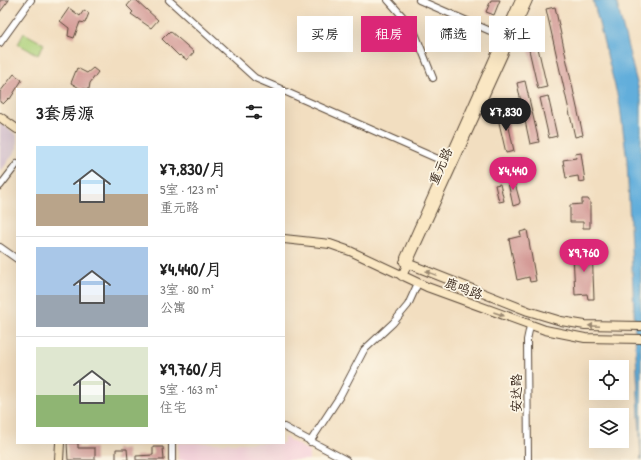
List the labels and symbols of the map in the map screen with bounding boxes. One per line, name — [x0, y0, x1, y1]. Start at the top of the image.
pin: ¥7,830 — [473, 98, 539, 132]
street label: 重元路 — [424, 145, 456, 187]
pin: ¥4,440 — [480, 157, 546, 191]
pin: ¥9,760 — [551, 239, 617, 273]
one-way arrow — [424, 270, 436, 276]
street label: 鹿鸣路 — [443, 273, 485, 303]
one-way arrow — [493, 311, 505, 317]
one-way arrow — [588, 322, 600, 329]
street label: 安达路 — [507, 373, 525, 413]

